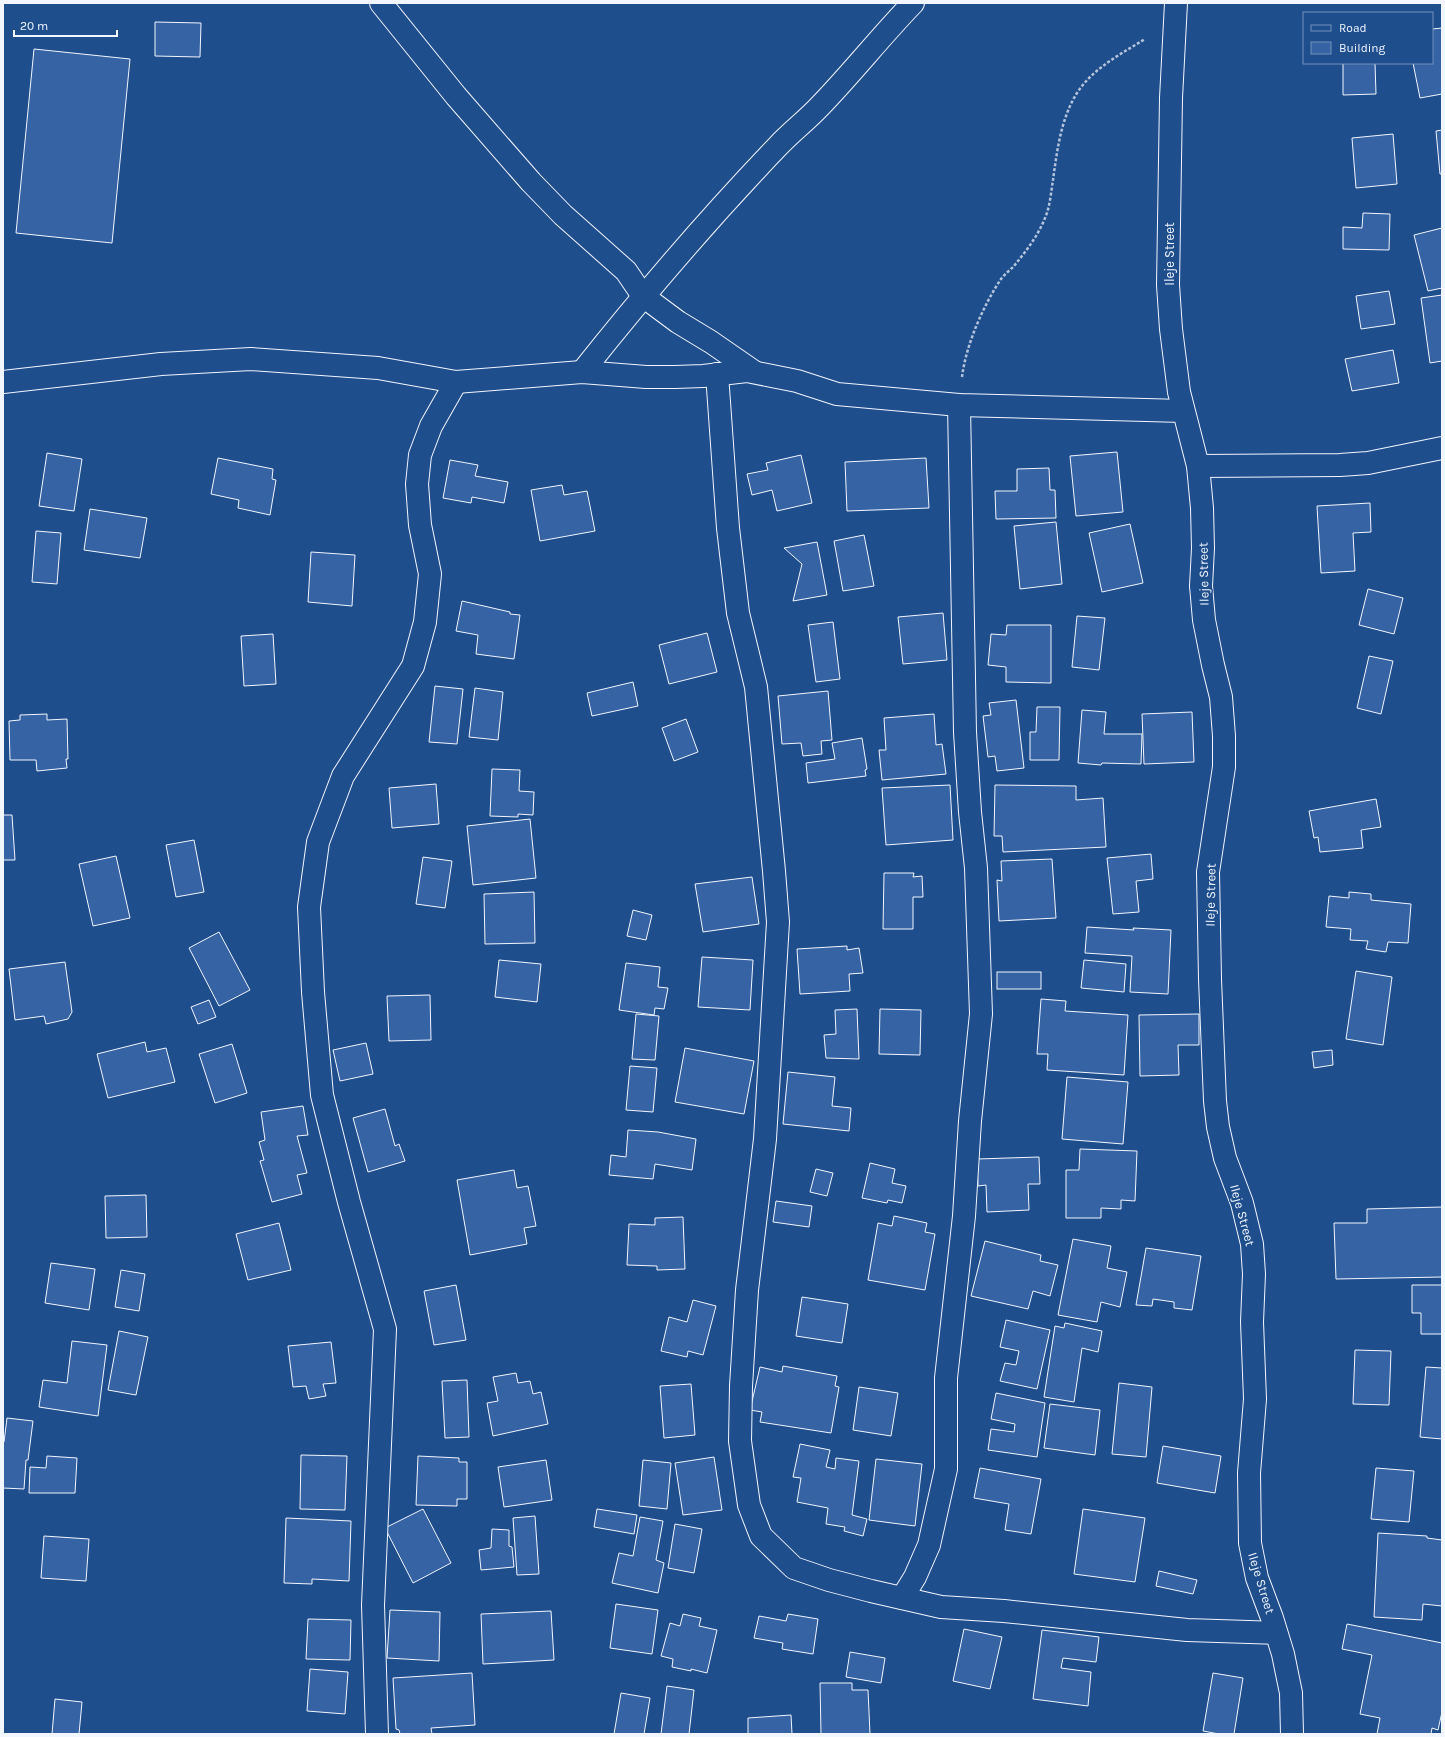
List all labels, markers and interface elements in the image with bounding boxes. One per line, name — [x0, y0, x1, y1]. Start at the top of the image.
scale bar — [14, 12, 117, 38]
legend — [1303, 12, 1433, 64]
text: 20 m — [20, 19, 48, 33]
text: Road — [1339, 21, 1367, 35]
text: Building — [1339, 41, 1386, 55]
street label: Ileje Street — [1162, 222, 1177, 286]
street label: Ileje Street — [1195, 542, 1212, 606]
street label: Ileje Street — [1202, 863, 1219, 927]
street label: Ileje Street — [1227, 1183, 1258, 1248]
street label: Ileje Street — [1245, 1551, 1278, 1616]

